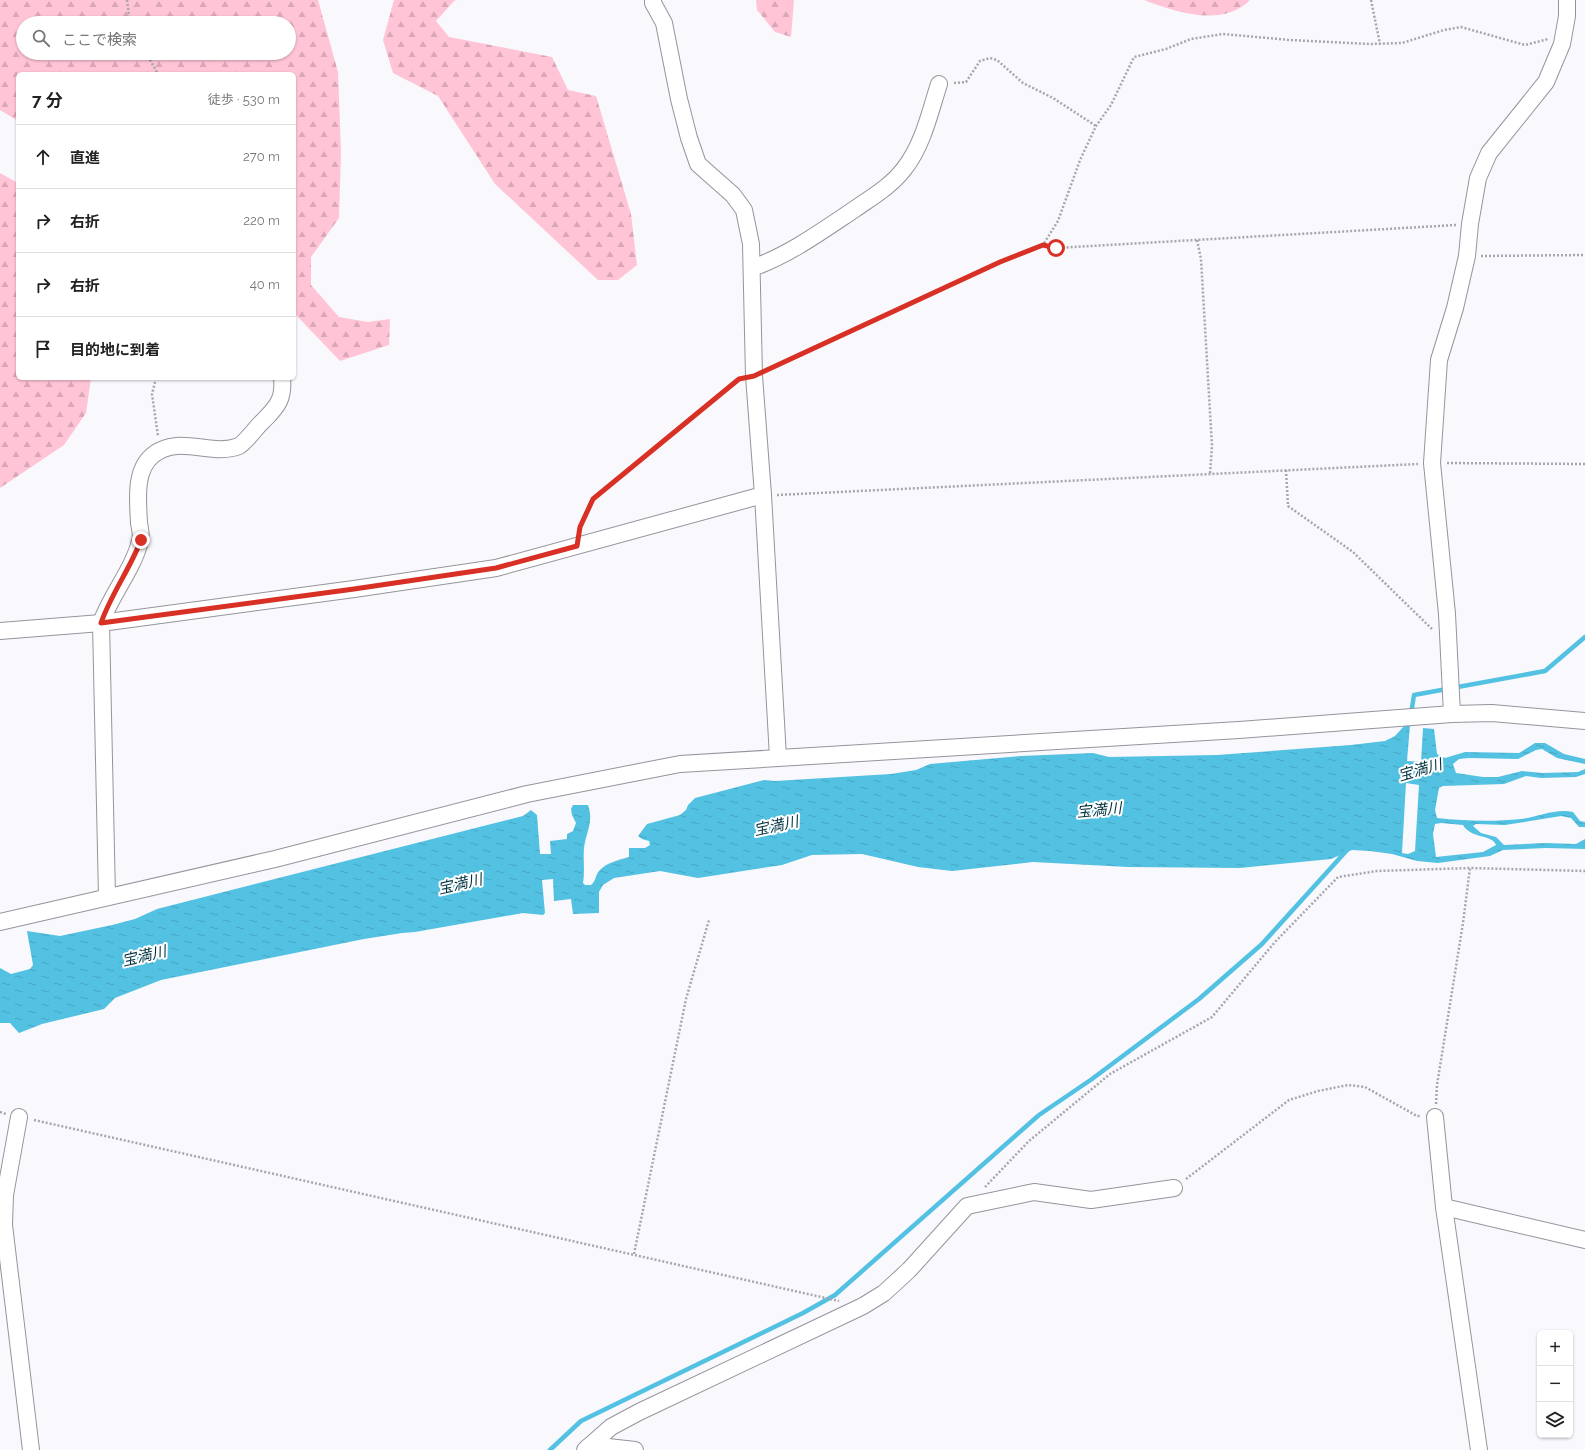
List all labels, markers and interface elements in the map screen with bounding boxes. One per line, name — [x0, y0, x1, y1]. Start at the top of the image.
search box — [16, 16, 296, 60]
icon: search — [30, 27, 52, 49]
text: ここで検索 — [62, 31, 137, 49]
text: 7 分 — [32, 90, 63, 110]
text: 徒歩 · 530 m — [208, 92, 280, 107]
icon: ahead — [32, 146, 54, 168]
text: 直進 — [70, 149, 100, 167]
text: 270 m — [243, 149, 280, 164]
icon: right — [32, 210, 54, 232]
text: 右折 — [70, 213, 100, 231]
text: 220 m — [243, 213, 280, 228]
route start — [1047, 239, 1065, 257]
icon: right — [32, 274, 54, 296]
text: 右折 — [70, 277, 100, 295]
text: 40 m — [250, 277, 280, 292]
icon: arrive — [32, 338, 54, 360]
text: 目的地に到着 — [70, 341, 160, 359]
route end — [132, 531, 150, 549]
water label: 宝満川 — [1396, 755, 1446, 785]
water label: 宝満川 — [1076, 799, 1124, 821]
water label: 宝満川 — [752, 812, 802, 839]
water label: 宝満川 — [436, 870, 486, 898]
water label: 宝満川 — [120, 942, 170, 970]
map controls — [1537, 1330, 1573, 1438]
button: + — [1537, 1330, 1573, 1366]
button: − — [1537, 1366, 1573, 1402]
button: layers — [1537, 1402, 1573, 1438]

